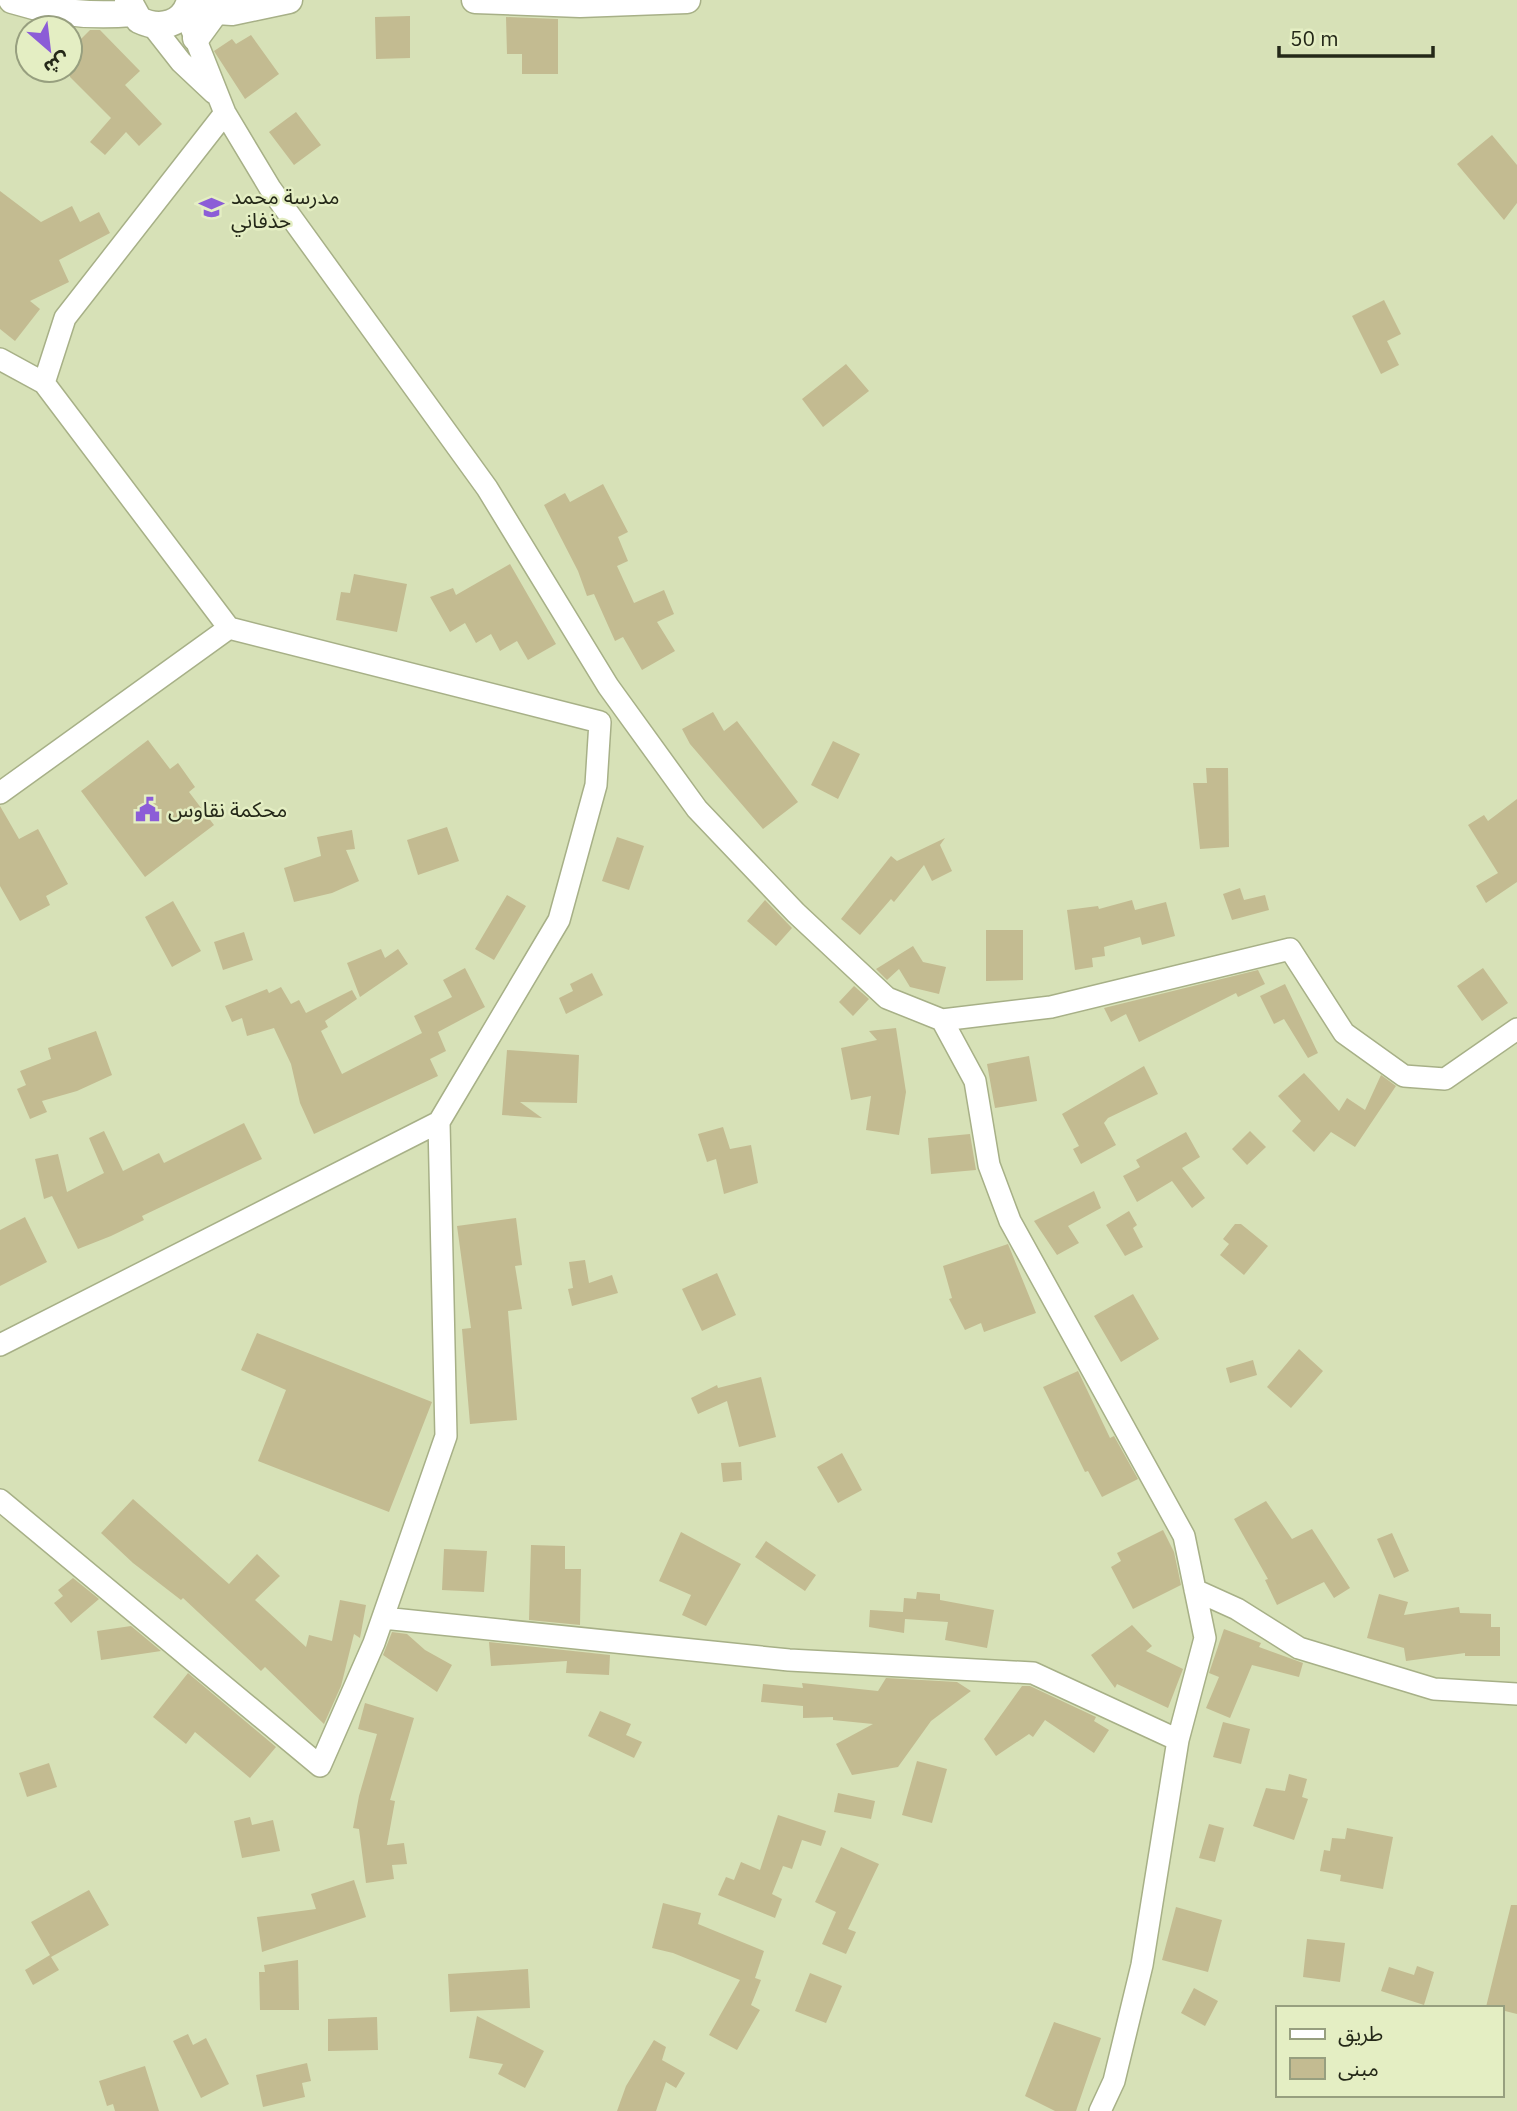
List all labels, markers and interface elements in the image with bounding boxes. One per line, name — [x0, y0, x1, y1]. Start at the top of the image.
north arrow — [14, 14, 84, 84]
scale bar — [1279, 14, 1433, 58]
text: 50 m — [1290, 24, 1339, 52]
text: ش — [40, 47, 74, 81]
place label: مدرسة محمد حذفاني — [231, 182, 340, 237]
school or university icon: مدرسة محمد حذفاني — [197, 194, 225, 222]
public building icon: محكمة نقاوس — [134, 795, 162, 823]
place label: محكمة نقاوس — [168, 795, 287, 823]
legend — [1276, 2006, 1503, 2097]
text: طريق — [1338, 2019, 1383, 2047]
text: مبنى — [1338, 2054, 1379, 2082]

